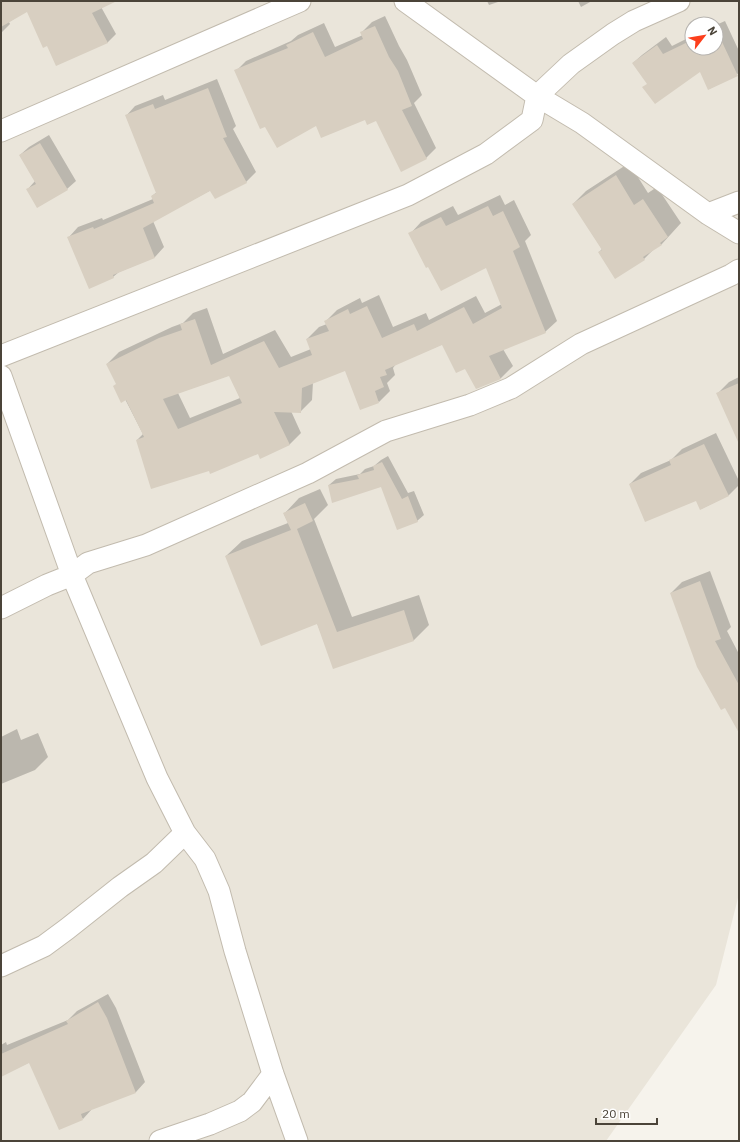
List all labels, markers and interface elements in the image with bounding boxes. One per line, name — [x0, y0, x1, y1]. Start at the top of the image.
north arrow — [684, 16, 724, 56]
text: N — [705, 24, 721, 38]
scale bar — [596, 1100, 657, 1126]
text: 20 m — [602, 1106, 630, 1121]

